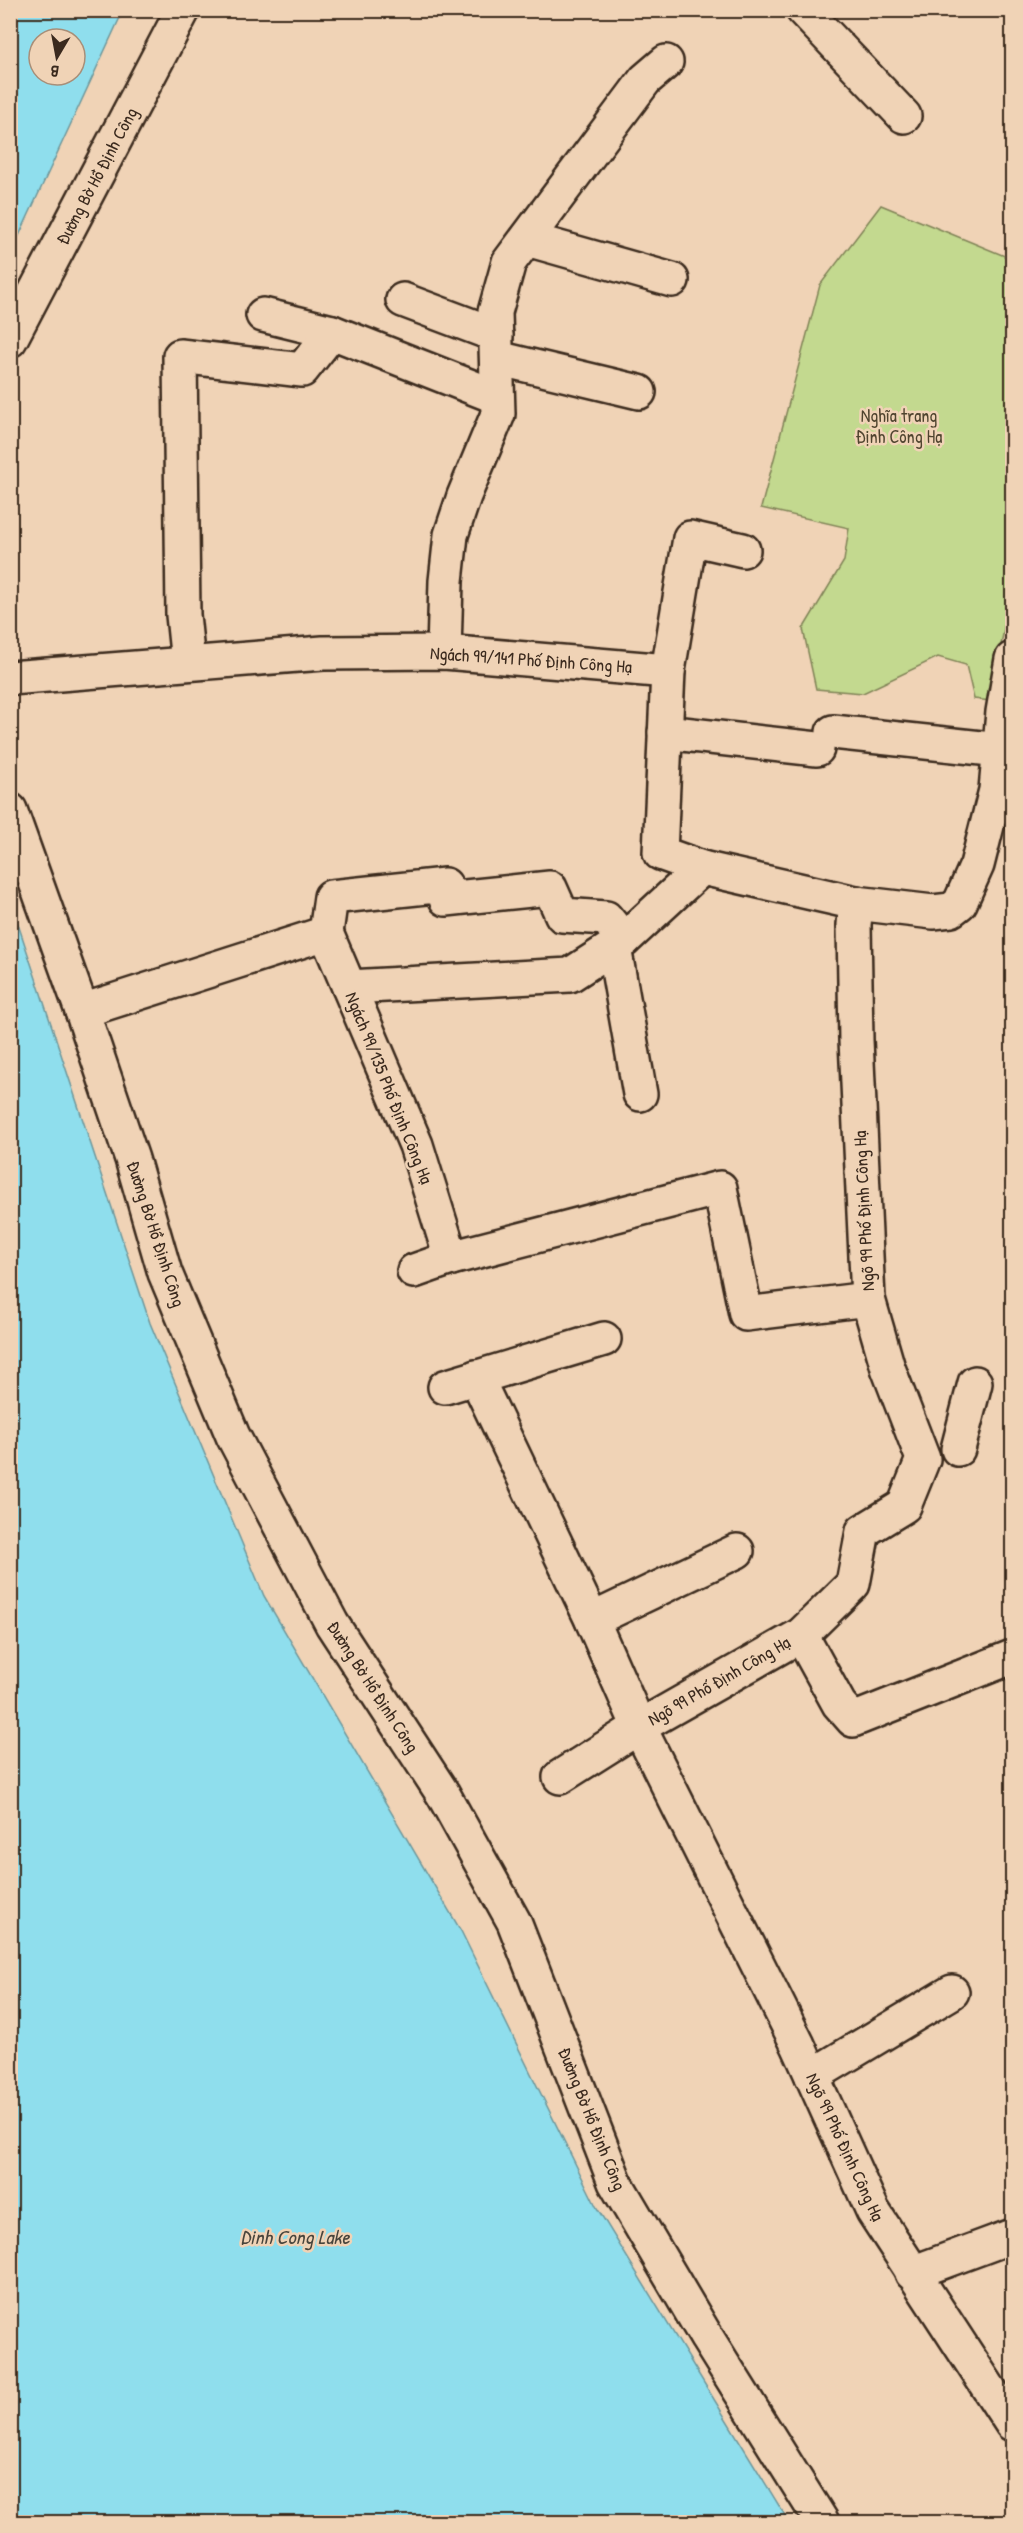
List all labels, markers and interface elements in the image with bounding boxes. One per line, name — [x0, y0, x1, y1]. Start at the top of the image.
north arrow — [27, 27, 87, 87]
text: B — [48, 60, 60, 83]
street label: Đường Bờ Hồ Định Công — [50, 103, 143, 249]
park label: Nghĩa trang Định Công Hạ — [856, 403, 942, 449]
street label: Ngách 99/141 Phố Định Công Hạ — [429, 640, 633, 679]
street label: Ngách 99/135 Phố Định Công Hạ — [340, 988, 439, 1187]
street label: Ngõ 99 Phố Định Công Hạ — [847, 1130, 880, 1292]
street label: Đường Bờ Hồ Định Công — [121, 1158, 192, 1310]
street label: Đường Bờ Hồ Định Công — [322, 1616, 425, 1757]
street label: Ngõ 99 Phố Định Công Hạ — [643, 1630, 795, 1732]
street label: Đường Bờ Hồ Định Công — [552, 2044, 633, 2194]
street label: Ngõ 99 Phố Định Công Hạ — [800, 2069, 891, 2225]
water label: Dinh Cong Lake — [240, 2223, 351, 2251]

